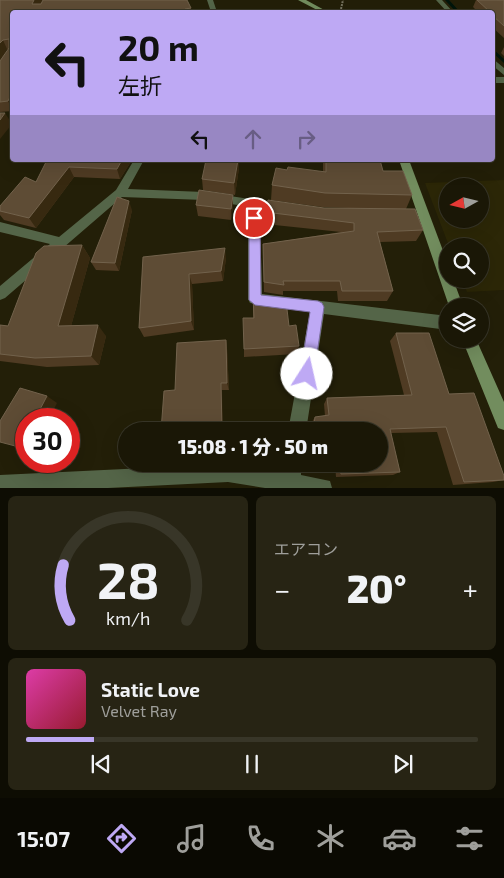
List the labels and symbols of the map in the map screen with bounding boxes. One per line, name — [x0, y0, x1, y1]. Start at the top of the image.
north arrow — [439, 178, 489, 228]
pin — [233, 197, 275, 239]
position arrow — [280, 347, 332, 399]
speed limit sign: 30 — [15, 408, 80, 473]

